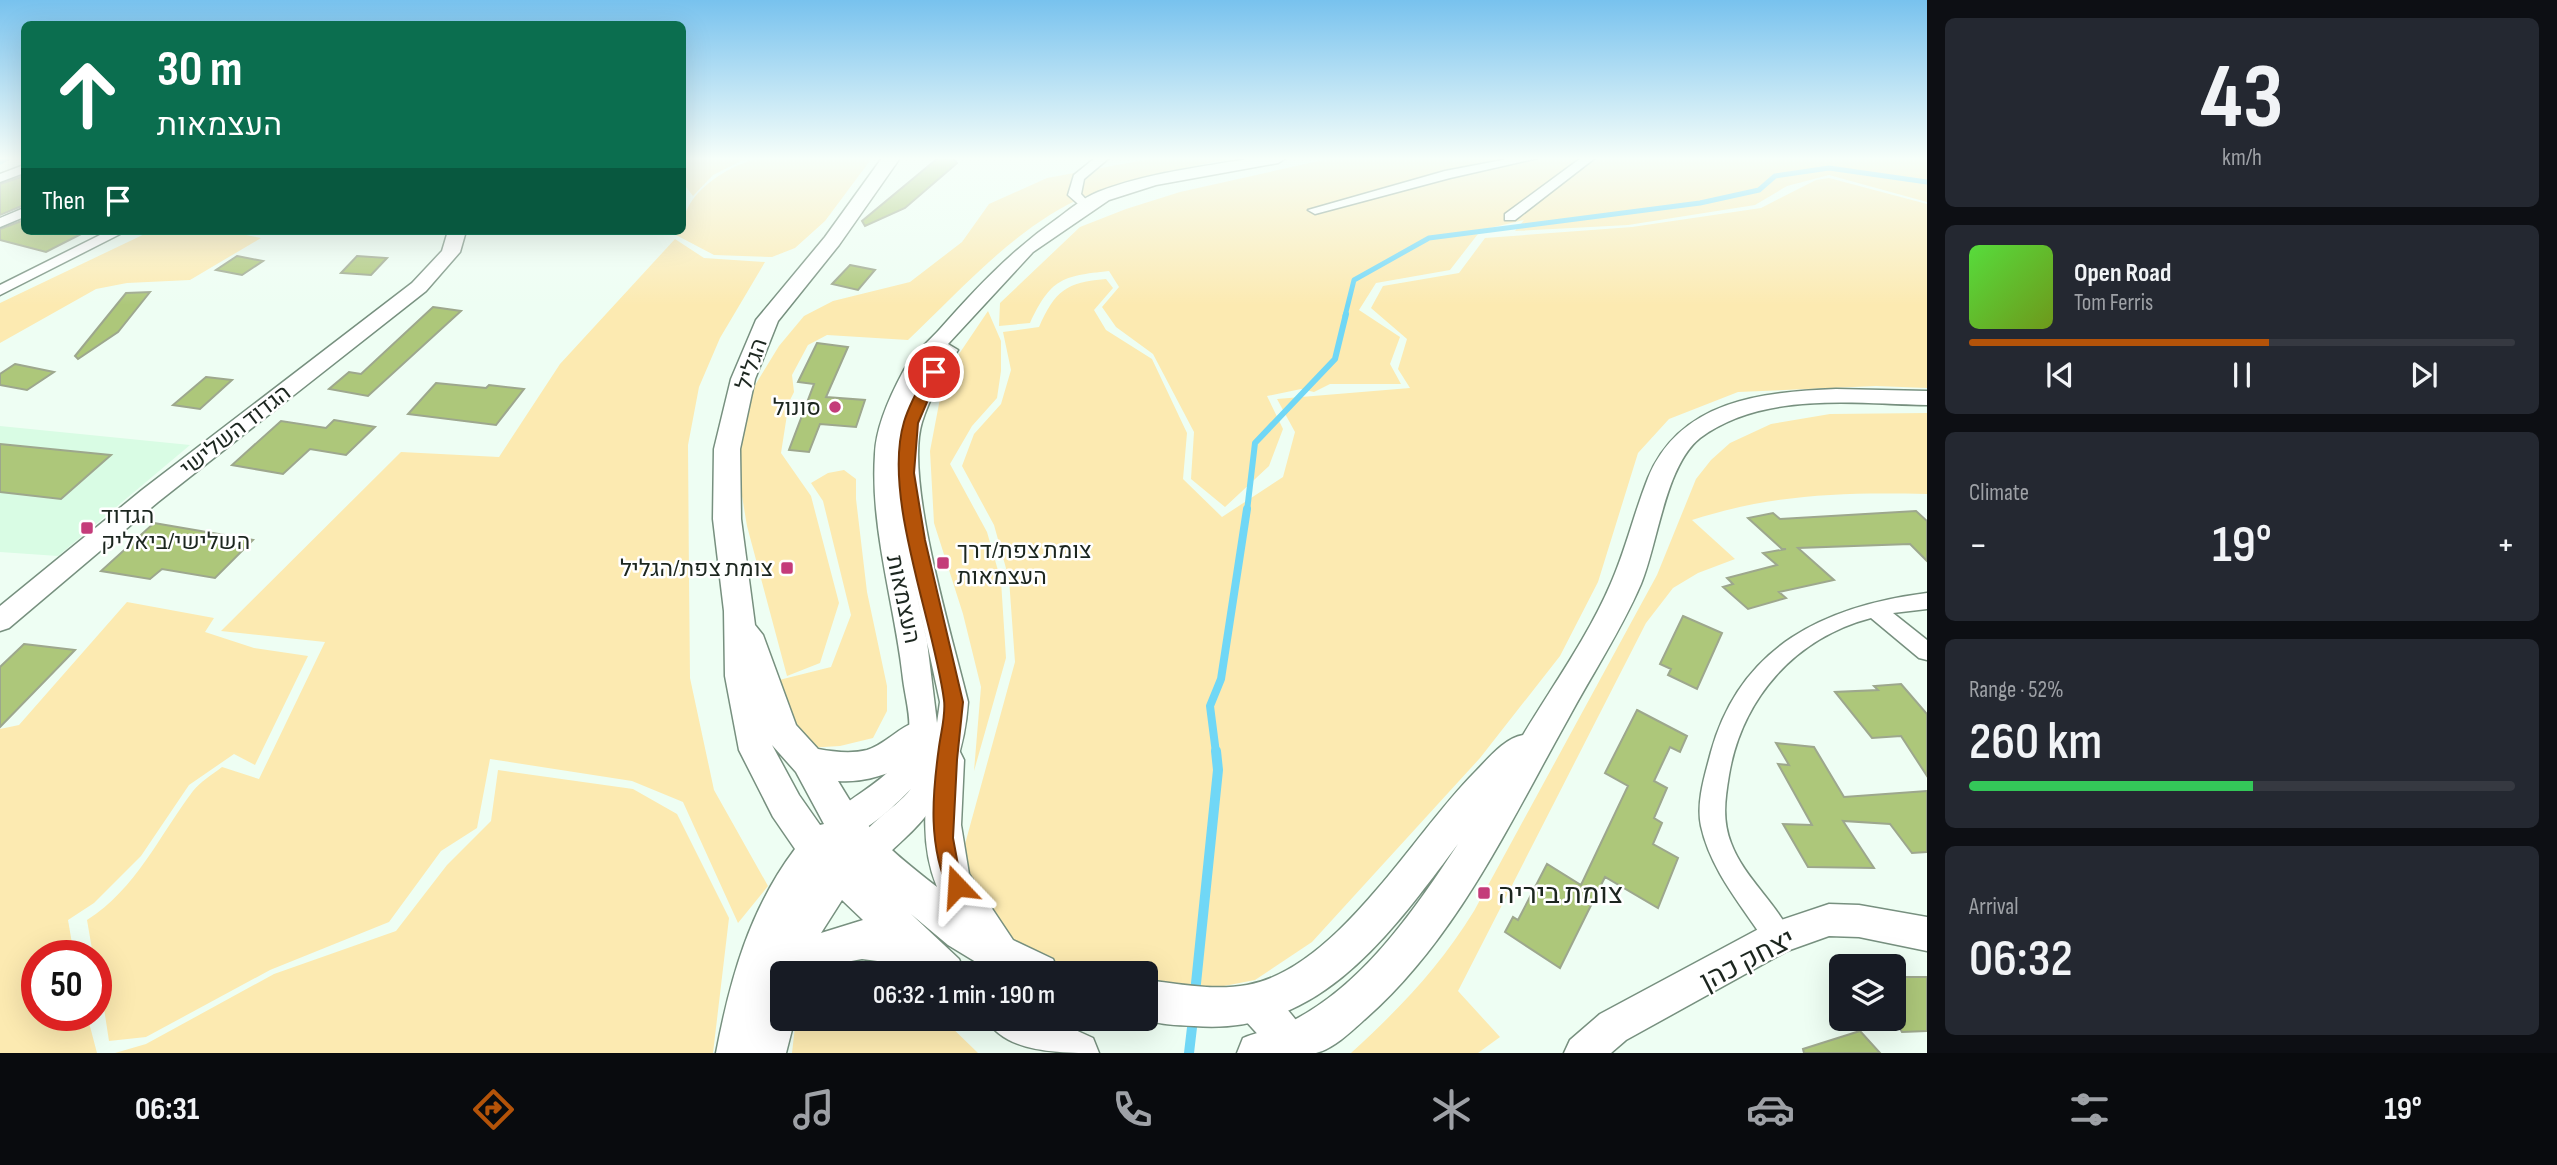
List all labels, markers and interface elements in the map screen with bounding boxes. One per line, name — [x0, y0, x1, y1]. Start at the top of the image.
text: 30 m — [157, 41, 242, 100]
text: 43 — [2200, 44, 2284, 153]
icon: ahead — [42, 49, 133, 140]
text: העצמאות — [157, 106, 282, 145]
text: km/h — [2222, 144, 2262, 172]
icon: arrive — [99, 182, 137, 220]
text: Then — [42, 186, 85, 217]
text: Open Road — [2074, 258, 2171, 289]
text: Tom Ferris — [2074, 289, 2153, 317]
street label: הגליל — [730, 335, 774, 394]
pin — [904, 342, 964, 402]
icon: arrive — [915, 353, 953, 391]
icon: previous — [2041, 356, 2079, 394]
icon: pause — [2223, 356, 2261, 394]
icon: next — [2405, 356, 2443, 394]
street label: הגדוד השלישי — [175, 379, 296, 483]
place label: סונול — [773, 394, 821, 422]
marker: סונול — [827, 399, 843, 415]
text: Climate — [1969, 479, 2029, 507]
place label: הגדוד השלישי/ביאליק — [101, 502, 250, 556]
text: 19° — [2212, 514, 2272, 577]
marker: הגדוד השלישי/ביאליק — [79, 520, 95, 536]
text: − — [1969, 523, 1988, 568]
text: + — [2496, 523, 2515, 568]
place label: צומת צפת/דרך העצמאות — [957, 537, 1092, 591]
street label: העצמאות — [880, 552, 926, 646]
place label: צומת צפת/הגליל — [620, 555, 773, 583]
marker: צומת צפת/דרך העצמאות — [935, 555, 951, 571]
marker: צומת צפת/הגליל — [779, 560, 795, 576]
text: Range · 52% — [1969, 676, 2064, 704]
text: 260 km — [1969, 711, 2102, 774]
position arrow — [920, 849, 994, 923]
place label: צומת ביריה — [1498, 878, 1623, 911]
marker: צומת ביריה — [1476, 885, 1492, 901]
text: Arrival — [1969, 893, 2018, 921]
street label: יצחק כהן — [1695, 922, 1801, 998]
text: 06:32 — [1969, 928, 2073, 991]
speed limit sign: 50 — [21, 940, 112, 1031]
map controls — [1829, 954, 1906, 1031]
button: layers — [1829, 954, 1906, 1031]
text: 06:32 · 1 min · 190 m — [873, 980, 1055, 1011]
icon: directions — [469, 1085, 518, 1134]
icon: music — [789, 1085, 838, 1134]
icon: phone — [1108, 1085, 1157, 1134]
icon: climate — [1427, 1085, 1476, 1134]
icon: car — [1746, 1085, 1795, 1134]
icon: filters — [2065, 1085, 2114, 1134]
text: 06:31 — [135, 1090, 199, 1129]
text: 19° — [2384, 1090, 2422, 1129]

